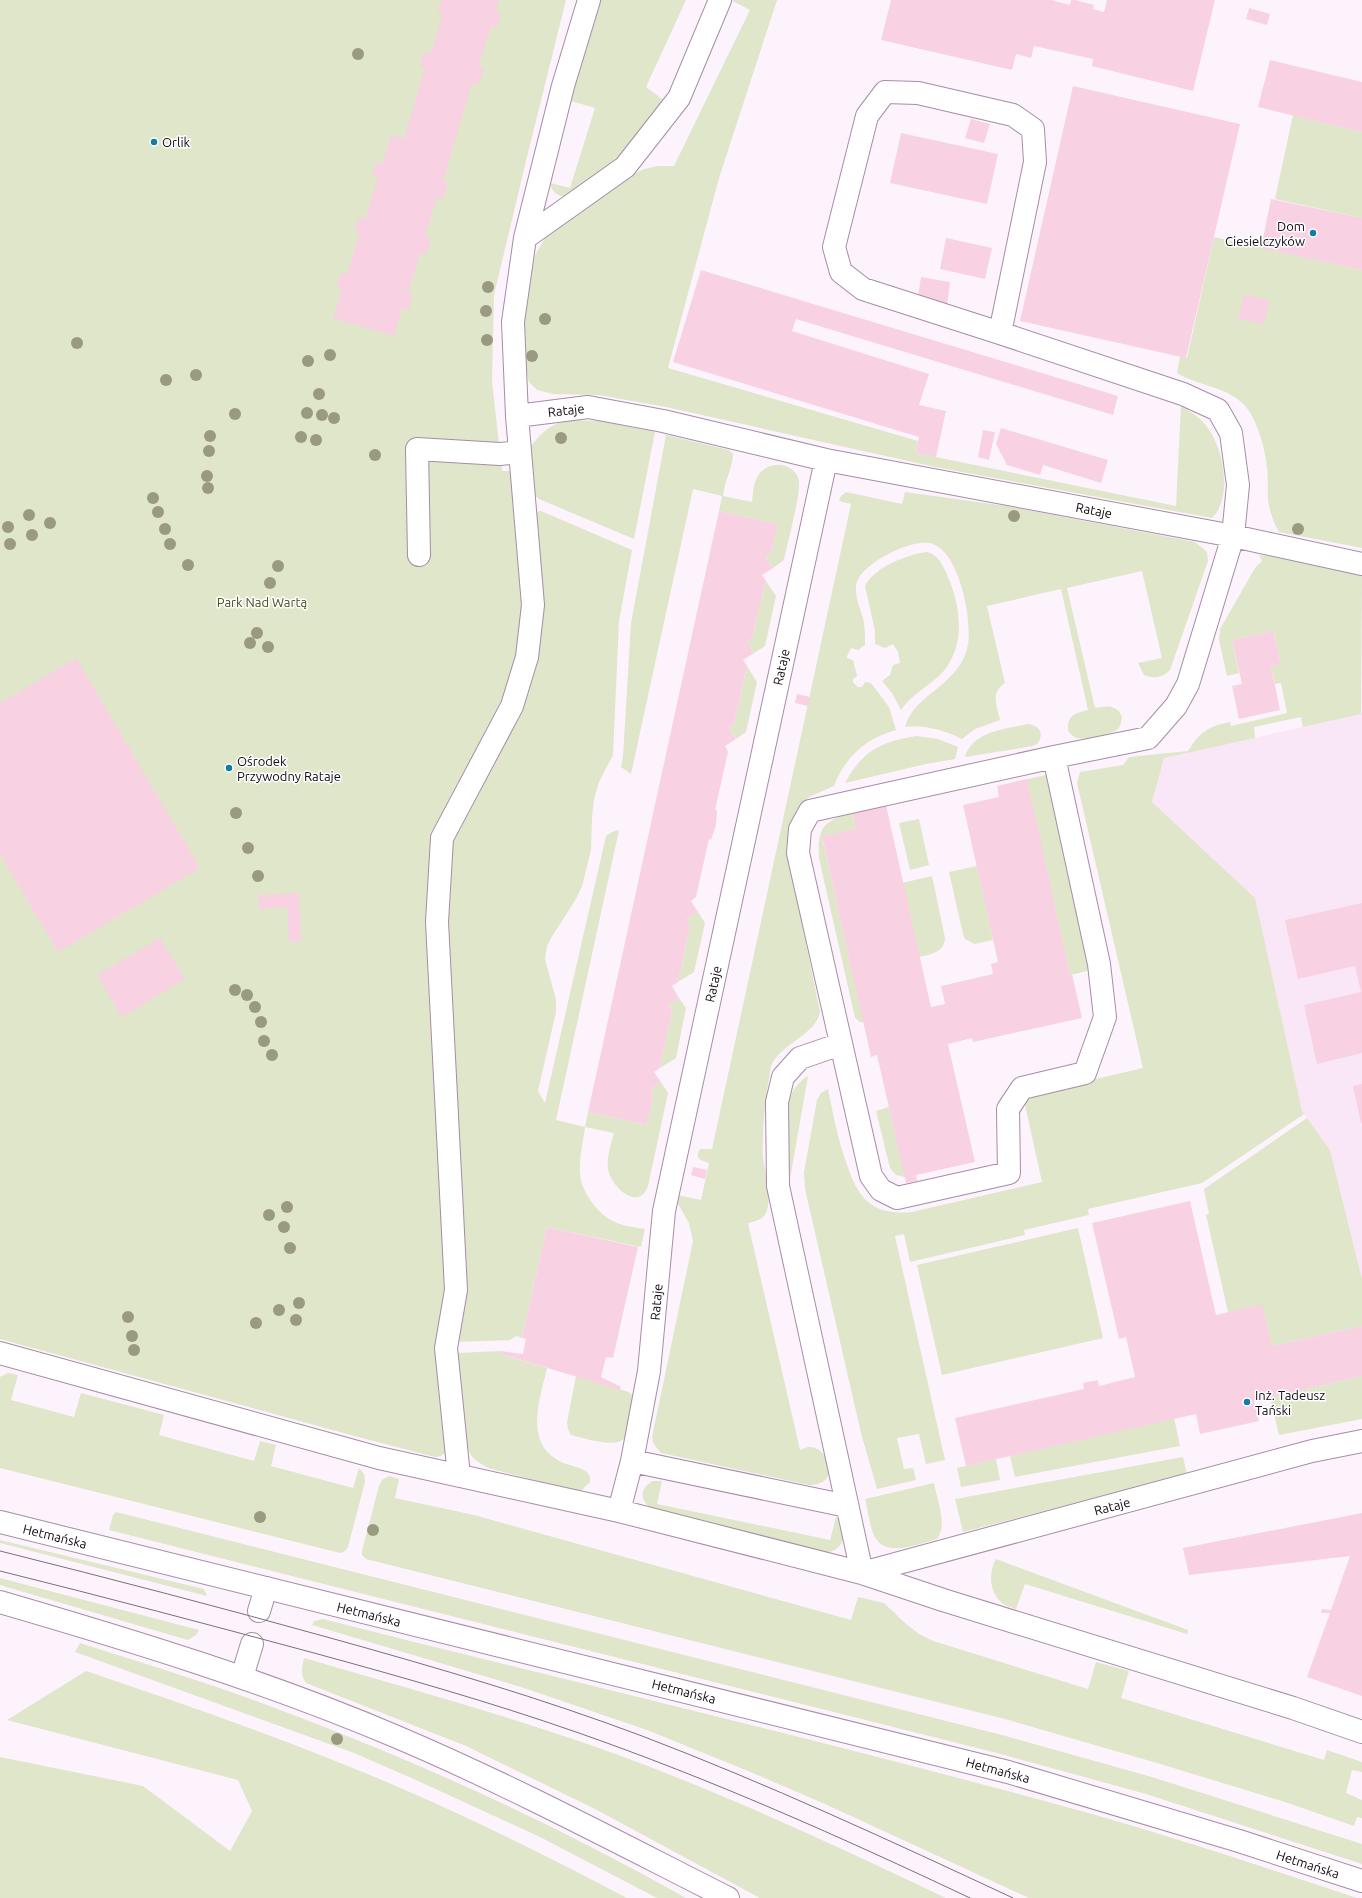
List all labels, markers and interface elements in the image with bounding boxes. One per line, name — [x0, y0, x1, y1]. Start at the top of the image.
place label: Orlik — [162, 135, 191, 149]
marker: Orlik — [149, 137, 159, 147]
place label: Dom Ciesielczyków — [1225, 219, 1305, 248]
marker: Dom Ciesielczyków — [1308, 228, 1318, 238]
street label: Rataje — [547, 401, 585, 419]
street label: Rataje — [1075, 500, 1113, 520]
park label: Park Nad Wartą — [217, 595, 307, 609]
street label: Rataje — [770, 648, 792, 686]
place label: Ośrodek Przywodny Rataje — [237, 754, 341, 783]
marker: Ośrodek Przywodny Rataje — [224, 763, 234, 773]
street label: Rataje — [702, 965, 724, 1003]
street label: Rataje — [647, 1283, 665, 1321]
place label: Inż. Tadeusz Tański — [1255, 1388, 1325, 1417]
marker: Inż. Tadeusz Tański — [1242, 1397, 1252, 1407]
street label: Rataje — [1092, 1494, 1132, 1518]
street label: Hetmańska — [22, 1521, 88, 1551]
street label: Hetmańska — [336, 1599, 402, 1629]
street label: Hetmańska — [651, 1676, 717, 1706]
street label: Hetmańska — [965, 1755, 1031, 1785]
street label: Hetmańska — [1275, 1847, 1341, 1881]

